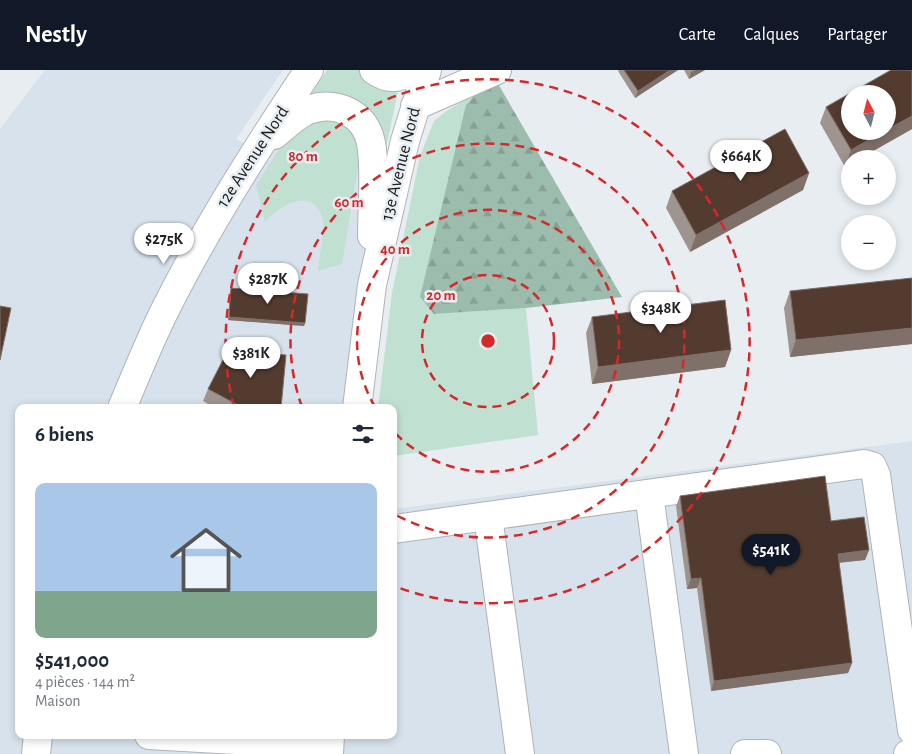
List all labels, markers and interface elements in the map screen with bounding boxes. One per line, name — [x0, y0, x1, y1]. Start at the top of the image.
text: Nestly — [25, 23, 87, 47]
text: Carte — [679, 26, 716, 44]
text: Calques — [744, 26, 799, 44]
text: Partager — [827, 26, 887, 44]
north arrow — [841, 85, 896, 140]
map controls — [841, 85, 896, 270]
street label: 12e Avenue Nord — [214, 103, 292, 211]
street label: 13e Avenue Nord — [378, 106, 424, 222]
pin: $664K — [706, 140, 776, 182]
text: $664K — [721, 148, 761, 164]
text: 80 m — [288, 149, 318, 164]
button: + — [841, 150, 896, 205]
text: 60 m — [334, 195, 364, 210]
button: − — [841, 215, 896, 270]
pin: $275K — [129, 222, 199, 265]
text: $275K — [145, 231, 183, 247]
text: 40 m — [380, 242, 410, 257]
pin: $287K — [233, 262, 303, 305]
text: $287K — [249, 271, 287, 287]
text: 20 m — [426, 288, 456, 303]
pin: $348K — [626, 292, 696, 334]
text: $348K — [641, 300, 681, 316]
centre of rings — [479, 332, 497, 350]
pin: $381K — [216, 336, 286, 379]
text: $381K — [232, 345, 270, 361]
icon: filters — [349, 420, 377, 448]
text: 6 biens — [35, 424, 94, 445]
icon: home — [161, 515, 251, 605]
pin: $541K — [736, 534, 806, 576]
text: $541K — [752, 542, 790, 558]
text: $541,000 — [35, 650, 109, 671]
text: 4 pièces · 144 m² — [35, 674, 135, 690]
text: Maison — [35, 693, 81, 709]

